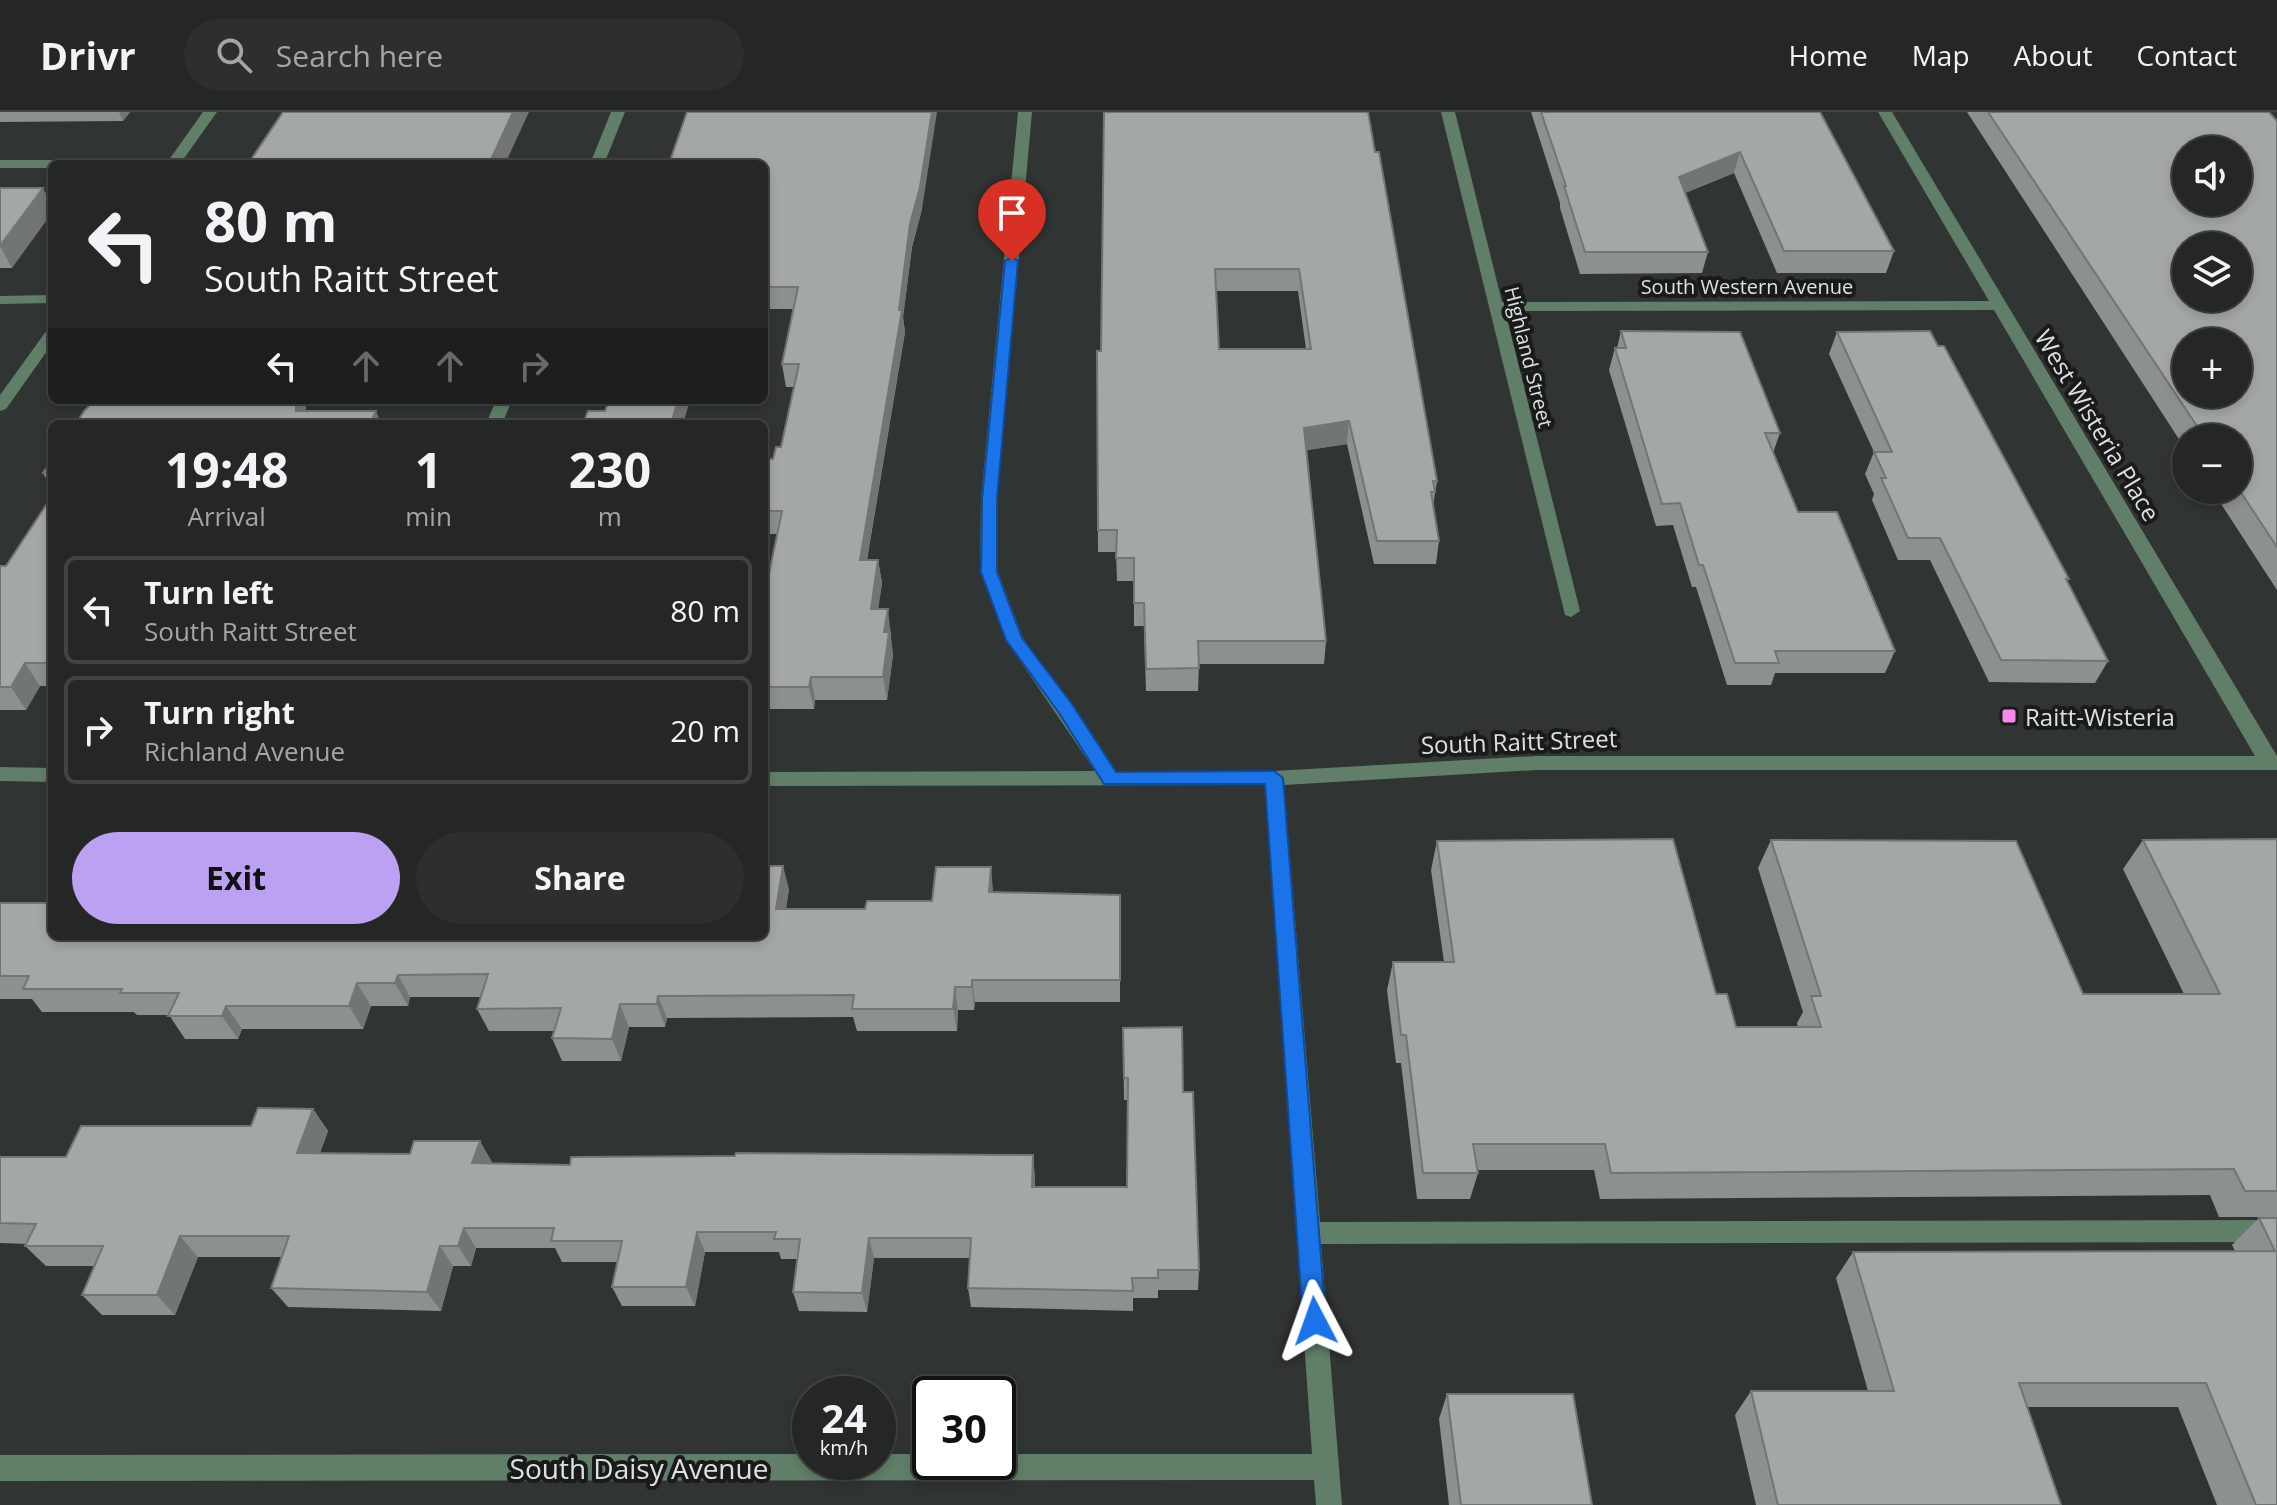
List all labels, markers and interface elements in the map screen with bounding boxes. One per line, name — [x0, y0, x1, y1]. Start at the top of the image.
search box — [184, 19, 744, 91]
text: Drivr — [40, 29, 136, 81]
icon: search — [212, 33, 256, 77]
text: Search here — [276, 35, 443, 76]
text: Home — [1789, 36, 1868, 74]
text: Map — [1912, 36, 1970, 74]
text: About — [2014, 36, 2092, 74]
text: Contact — [2136, 36, 2237, 74]
map controls — [2172, 136, 2252, 504]
button: sound — [2172, 136, 2252, 216]
pin — [978, 179, 1046, 261]
text: 80 m — [204, 182, 338, 258]
icon: arrive — [990, 191, 1034, 235]
icon: left — [72, 192, 176, 296]
button: layers — [2172, 232, 2252, 312]
text: South Raitt Street — [204, 254, 499, 303]
street label: South Western Avenue — [1641, 273, 1853, 300]
street label: Highland Street — [1498, 284, 1560, 430]
street label: West Wisteria Place — [2028, 323, 2168, 527]
button: + — [2172, 328, 2252, 408]
icon: left — [260, 344, 304, 388]
icon: ahead — [344, 344, 388, 388]
icon: ahead — [428, 344, 472, 388]
icon: right — [512, 344, 556, 388]
button: − — [2172, 424, 2252, 504]
text: 19:48 — [165, 437, 288, 502]
text: 1 — [415, 437, 442, 502]
text: 230 — [569, 437, 651, 502]
text: Arrival — [187, 498, 266, 534]
text: min — [405, 498, 452, 534]
text: m — [598, 498, 622, 534]
text: Turn left — [144, 572, 274, 613]
icon: left — [76, 588, 120, 632]
text: 80 m — [670, 590, 740, 631]
text: South Raitt Street — [144, 613, 357, 649]
text: Turn right — [144, 692, 295, 733]
place label: Raitt-Wisteria — [2025, 700, 2175, 733]
marker: Raitt-Wisteria — [2000, 707, 2018, 725]
icon: right — [76, 708, 120, 752]
text: 20 m — [670, 710, 740, 751]
street label: South Raitt Street — [1420, 721, 1618, 761]
text: Richland Avenue — [144, 733, 345, 769]
button: Exit — [72, 832, 400, 924]
button: Share — [416, 832, 744, 924]
position arrow — [1273, 1279, 1357, 1363]
speed limit sign: 30 — [912, 1376, 1016, 1480]
text: 24 — [821, 1390, 867, 1445]
text: km/h — [820, 1434, 868, 1461]
street label: South Daisy Avenue — [510, 1449, 768, 1487]

